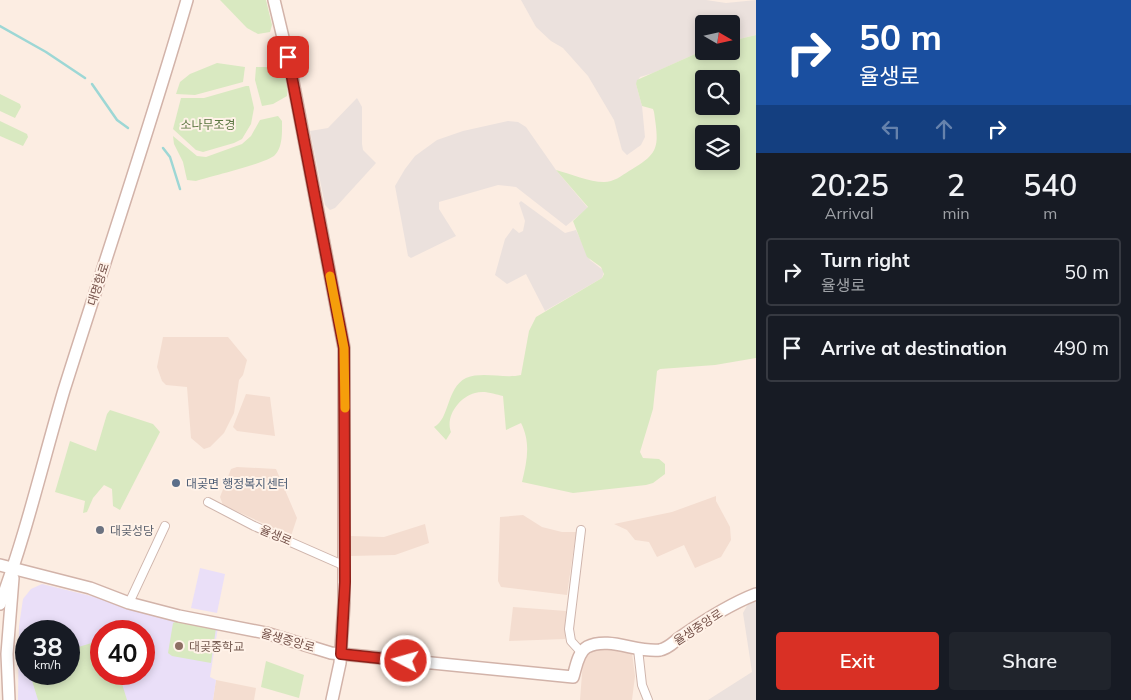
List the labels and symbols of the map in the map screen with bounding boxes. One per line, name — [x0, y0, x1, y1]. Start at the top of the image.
north arrow — [695, 15, 740, 60]
pin — [267, 36, 309, 78]
park label: 소나무조경 — [180, 117, 236, 132]
street label: 대명항로 — [84, 261, 112, 307]
place label: 대곶면 행정복지센터 — [186, 476, 289, 491]
marker: 대곶면 행정복지센터 — [170, 477, 182, 489]
street label: 율생로 — [258, 522, 294, 548]
place label: 대곶성당 — [110, 523, 154, 538]
marker: 대곶성당 — [94, 524, 106, 536]
street label: 율생중앙로 — [671, 606, 725, 648]
speed limit sign: 40 — [90, 620, 155, 685]
street label: 율생중앙로 — [259, 625, 317, 655]
position arrow — [379, 634, 431, 686]
place label: 대곶중학교 — [189, 639, 244, 654]
marker: 대곶중학교 — [173, 640, 185, 652]

